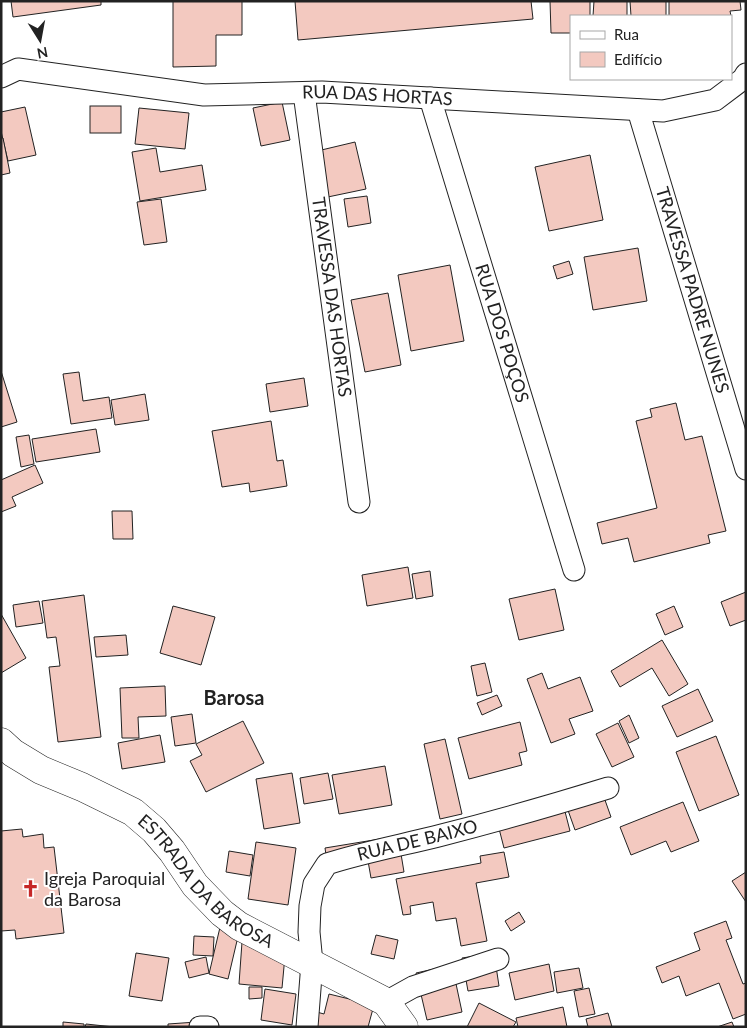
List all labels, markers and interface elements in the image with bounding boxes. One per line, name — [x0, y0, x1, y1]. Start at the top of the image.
north arrow — [15, 15, 65, 65]
legend — [570, 15, 732, 80]
text: Rua — [614, 25, 639, 43]
text: N — [36, 44, 49, 63]
text: Edifício — [614, 50, 662, 68]
street label: RUA DAS HORTAS — [302, 80, 453, 109]
street label: TRAVESSA PADRE NUNES — [652, 184, 735, 396]
street label: TRAVESSA DAS HORTAS — [308, 196, 357, 398]
street label: RUA DOS POÇOS — [471, 261, 534, 405]
district label: Barosa — [204, 685, 264, 709]
street label: ESTRADA DA BAROSA — [134, 809, 278, 952]
street label: RUA DE BAIXO — [355, 814, 480, 865]
place label: Igreja Paroquial da Barosa — [44, 867, 165, 910]
church icon: Igreja Paroquial da Barosa — [20, 879, 40, 899]

